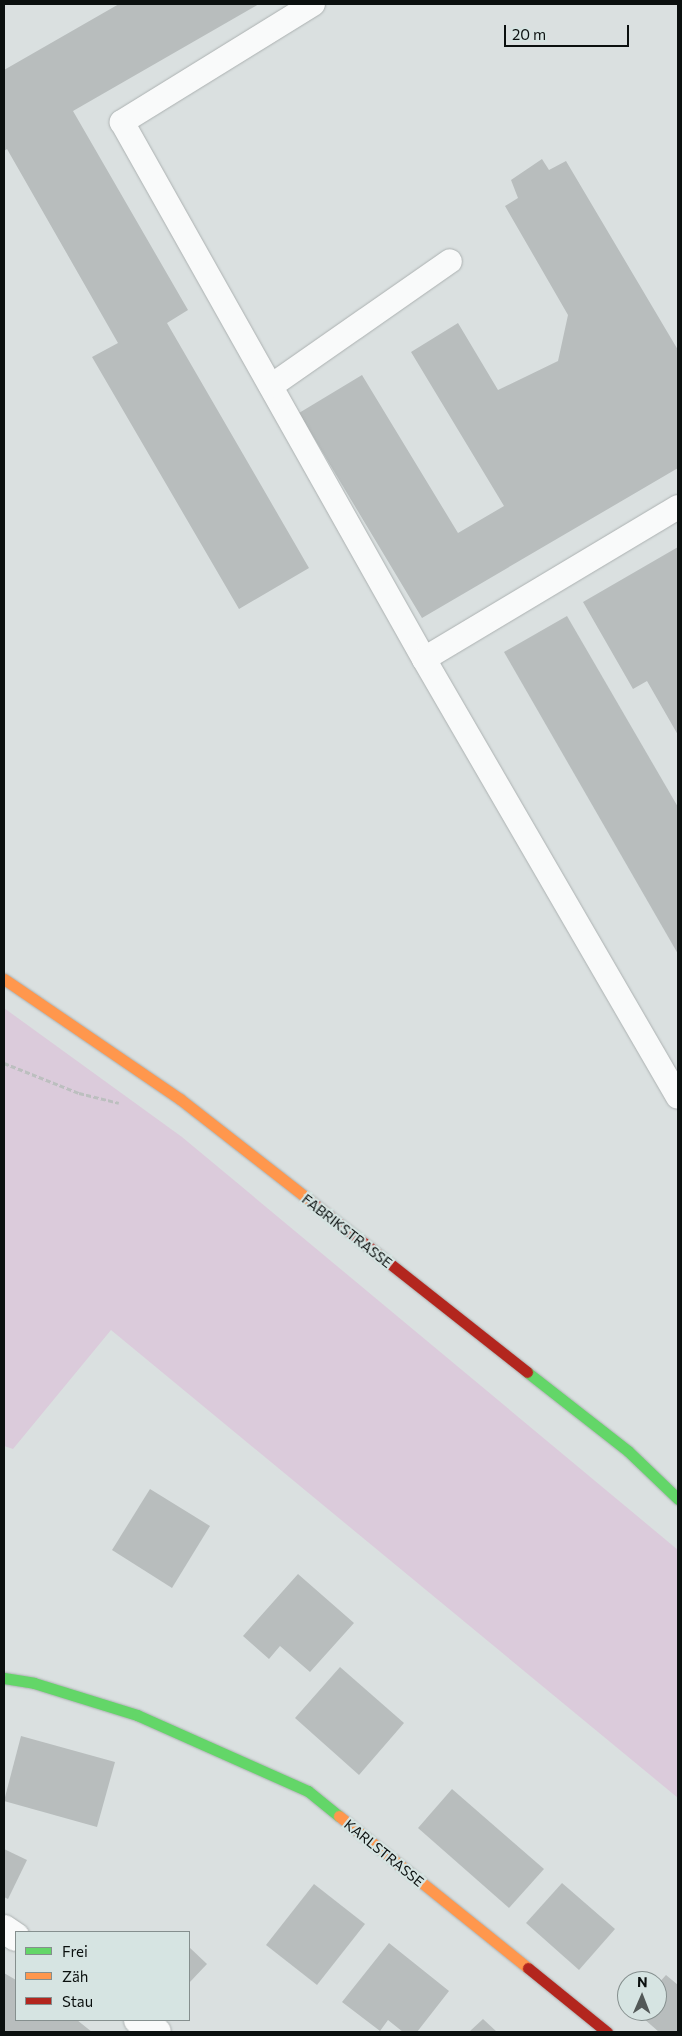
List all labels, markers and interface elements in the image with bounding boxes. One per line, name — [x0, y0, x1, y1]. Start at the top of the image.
scale bar — [507, 15, 632, 47]
text: 20 m — [512, 25, 546, 43]
street label: FABRIKSTRASSE — [299, 1191, 395, 1271]
street label: KARLSTRASSE — [341, 1816, 427, 1890]
legend — [15, 1931, 190, 2021]
text: Frei — [62, 1942, 88, 1960]
text: Zäh — [62, 1967, 88, 1985]
north arrow — [617, 1971, 667, 2021]
text: N — [637, 1973, 648, 1990]
text: Stau — [62, 1992, 93, 2010]

